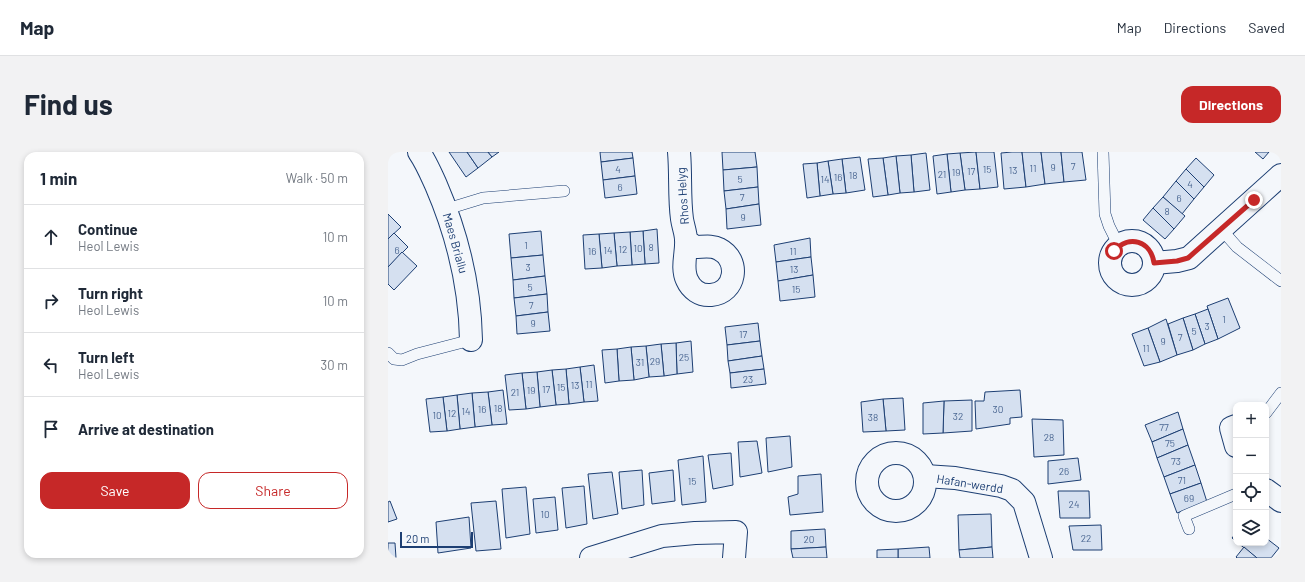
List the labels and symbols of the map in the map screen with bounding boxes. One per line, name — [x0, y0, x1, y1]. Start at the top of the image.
house number: 7 — [1071, 160, 1076, 172]
house number: 9 — [1050, 161, 1056, 173]
house number: 11 — [1029, 162, 1037, 174]
house number: 4 — [615, 163, 621, 175]
house number: 15 — [983, 163, 991, 175]
house number: 13 — [1009, 164, 1017, 176]
house number: 17 — [967, 165, 975, 177]
house number: 19 — [952, 166, 960, 178]
street label: Rhos Helyg — [673, 167, 691, 225]
house number: 21 — [938, 168, 946, 180]
house number: 18 — [849, 169, 857, 181]
house number: 16 — [834, 171, 842, 183]
house number: 5 — [737, 173, 743, 185]
house number: 14 — [820, 173, 830, 185]
house number: 4 — [1187, 178, 1193, 190]
house number: 6 — [617, 181, 623, 193]
house number: 7 — [740, 191, 745, 203]
route end — [1245, 191, 1263, 209]
house number: 6 — [1176, 192, 1182, 204]
house number: 8 — [1164, 205, 1170, 217]
street label: Maes Briallu — [441, 211, 471, 275]
house number: 9 — [740, 211, 746, 223]
house number: 1 — [524, 239, 528, 251]
house number: 8 — [648, 241, 654, 253]
house number: 10 — [633, 242, 643, 254]
route start — [1105, 242, 1123, 260]
house number: 12 — [619, 243, 627, 255]
house number: 6 — [394, 244, 400, 256]
house number: 14 — [603, 244, 613, 256]
house number: 16 — [588, 245, 596, 257]
house number: 11 — [789, 245, 797, 257]
house number: 3 — [525, 261, 531, 273]
house number: 13 — [790, 263, 798, 275]
house number: 5 — [527, 281, 533, 293]
house number: 15 — [792, 283, 800, 295]
house number: 7 — [529, 299, 534, 311]
house number: 1 — [1222, 313, 1226, 325]
house number: 9 — [530, 317, 536, 329]
house number: 3 — [1204, 320, 1210, 332]
house number: 5 — [1191, 325, 1197, 337]
house number: 17 — [739, 328, 747, 340]
house number: 7 — [1178, 331, 1183, 343]
house number: 9 — [1160, 335, 1166, 347]
house number: 11 — [1142, 342, 1150, 354]
house number: 25 — [679, 351, 689, 363]
house number: 29 — [650, 355, 660, 367]
house number: 31 — [636, 356, 644, 368]
house number: 23 — [743, 373, 753, 385]
house number: 11 — [585, 378, 593, 390]
house number: 13 — [571, 379, 579, 391]
house number: 15 — [557, 381, 565, 393]
house number: 17 — [542, 383, 550, 395]
house number: 19 — [527, 384, 535, 396]
house number: 21 — [511, 386, 519, 398]
house number: 18 — [494, 402, 502, 414]
house number: 16 — [478, 403, 486, 415]
house number: 30 — [993, 403, 1003, 415]
house number: 14 — [461, 405, 471, 417]
house number: 12 — [448, 407, 456, 419]
house number: 10 — [432, 409, 442, 421]
house number: 32 — [953, 410, 963, 422]
house number: 38 — [868, 411, 878, 423]
house number: 77 — [1159, 421, 1169, 433]
house number: 28 — [1044, 431, 1054, 443]
house number: 75 — [1165, 437, 1175, 449]
house number: 73 — [1171, 455, 1181, 467]
house number: 26 — [1059, 465, 1069, 477]
street label: Hafan-werdd — [936, 471, 1004, 495]
house number: 71 — [1178, 474, 1186, 486]
house number: 15 — [688, 475, 696, 487]
house number: 69 — [1184, 492, 1194, 504]
house number: 24 — [1069, 498, 1079, 510]
house number: 10 — [540, 508, 550, 520]
scale bar — [400, 530, 473, 549]
house number: 22 — [1081, 532, 1091, 544]
house number: 20 — [803, 533, 815, 545]

